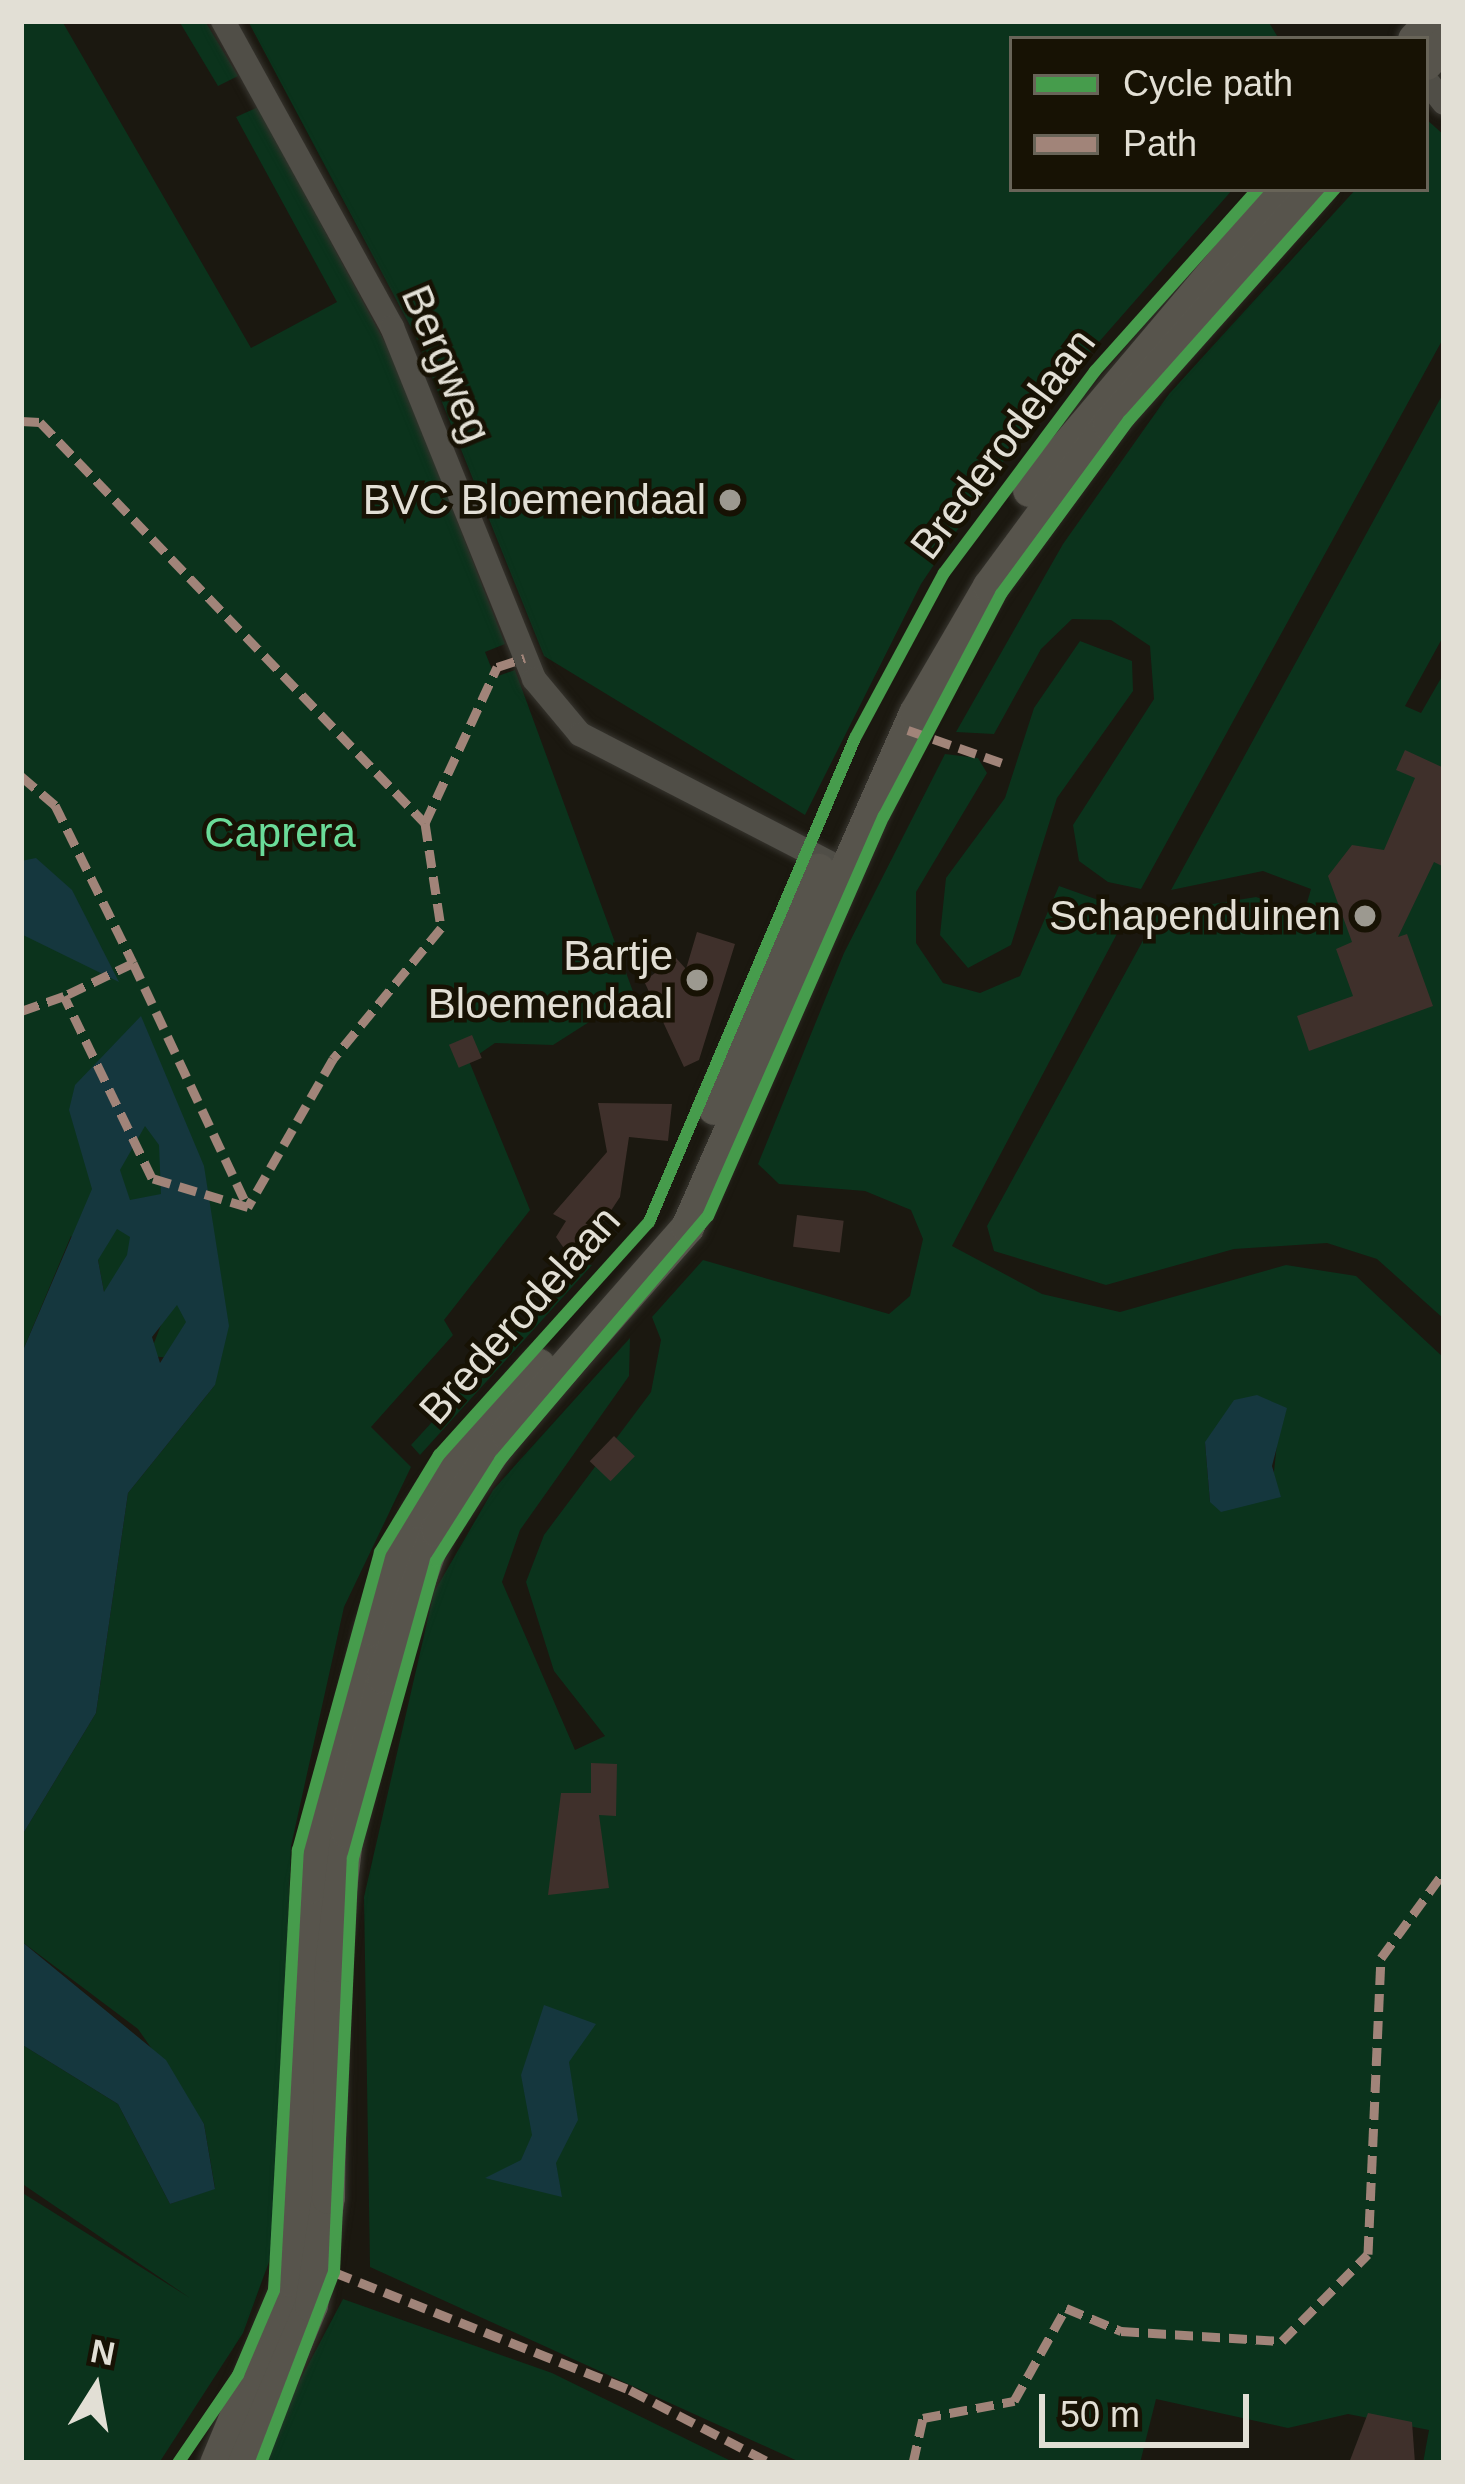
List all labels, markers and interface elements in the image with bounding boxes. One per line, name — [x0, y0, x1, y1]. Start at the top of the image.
legend — [1009, 36, 1429, 192]
text: Cycle path — [1123, 63, 1293, 104]
text: Path — [1123, 123, 1197, 164]
street label: Bergweg — [390, 278, 502, 450]
street label: Brederodelaan — [900, 319, 1106, 569]
place label: BVC Bloemendaal — [363, 475, 706, 525]
marker: BVC Bloemendaal — [717, 487, 743, 513]
park label: Caprera — [204, 808, 356, 858]
place label: Schapenduinen — [1049, 891, 1341, 941]
marker: Schapenduinen — [1352, 903, 1378, 929]
place label: Bartje Bloemendaal — [428, 931, 673, 1030]
marker: Bartje Bloemendaal — [684, 967, 710, 993]
street label: Brederodelaan — [409, 1196, 631, 1434]
north arrow — [36, 2328, 156, 2448]
text: N — [88, 2332, 118, 2373]
scale bar — [1045, 2370, 1255, 2444]
text: 50 m — [1060, 2394, 1140, 2435]

